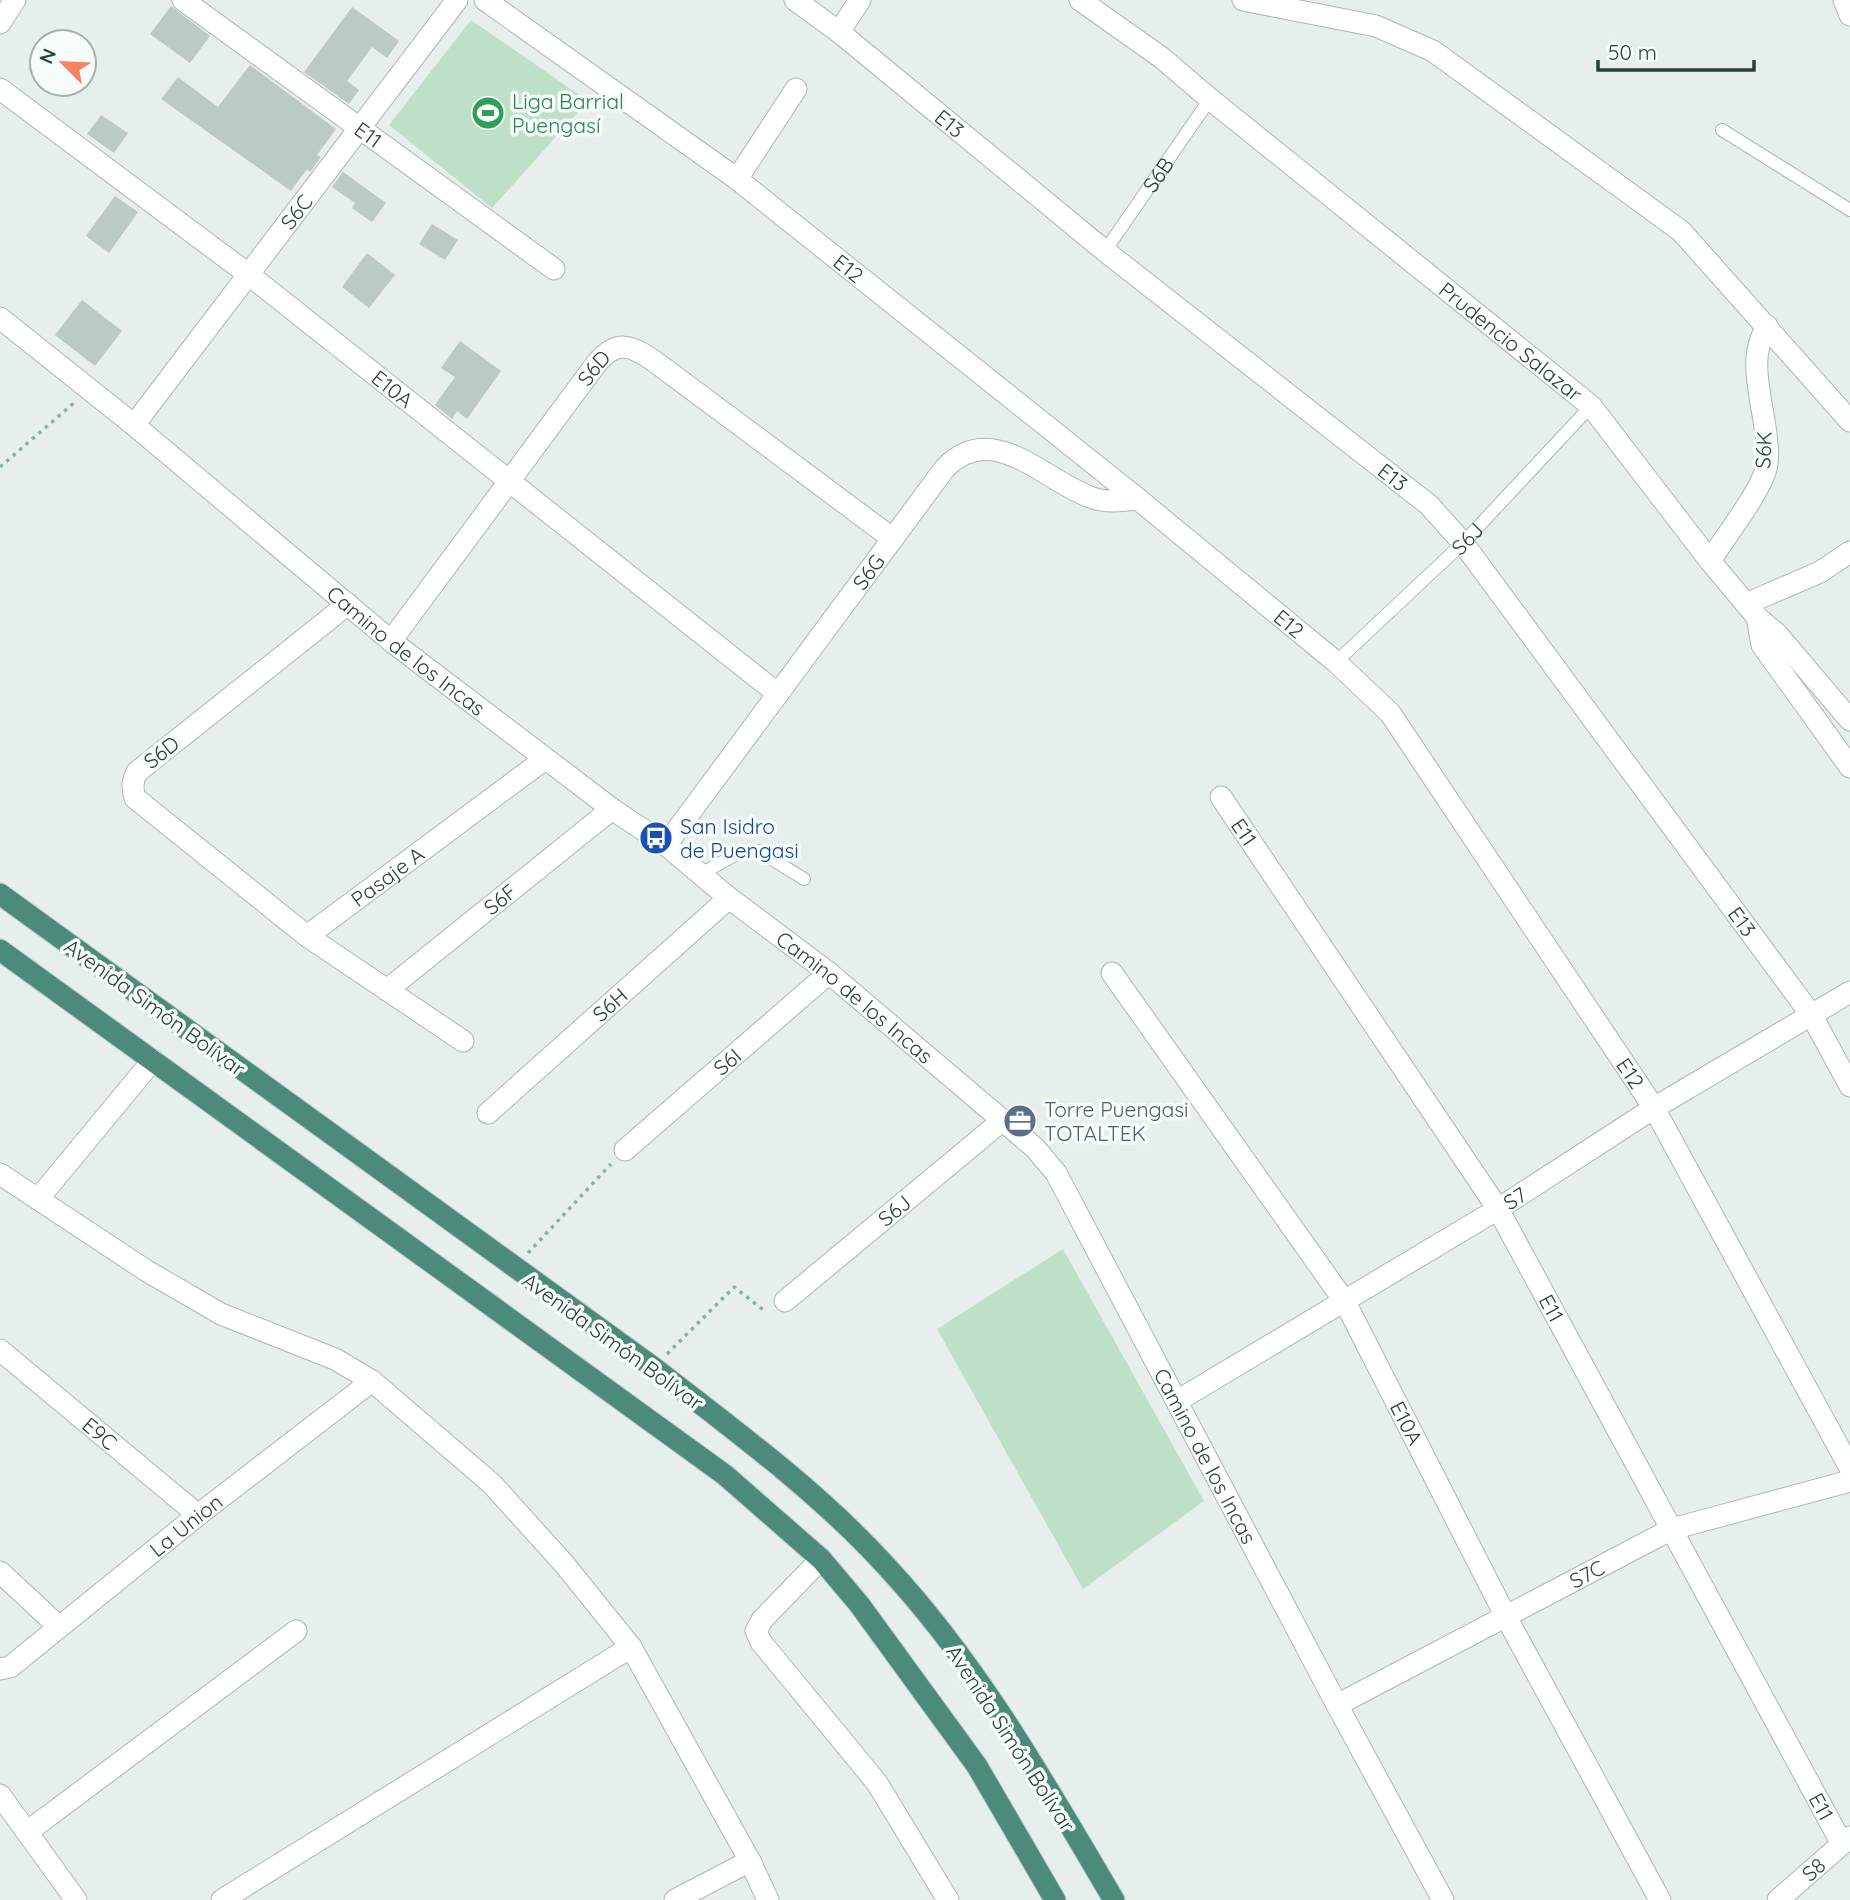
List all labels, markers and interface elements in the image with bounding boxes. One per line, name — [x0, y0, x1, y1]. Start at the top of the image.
north arrow — [28, 28, 98, 98]
scale bar — [1598, 28, 1754, 72]
text: 50 m — [1608, 39, 1657, 65]
text: N — [34, 45, 61, 67]
place label: Liga Barrial Puengasí — [512, 88, 624, 138]
sports icon: Liga Barrial Puengasí — [469, 94, 507, 132]
street label: E13 — [930, 103, 970, 143]
street label: E11 — [350, 116, 387, 153]
street label: S6B — [1137, 152, 1179, 197]
street label: S6C — [275, 189, 318, 234]
street label: E12 — [828, 248, 869, 288]
street label: Prudencio Salazar — [1434, 276, 1588, 407]
street label: S6D — [571, 344, 615, 391]
street label: E10A — [367, 364, 419, 413]
street label: S6K — [1749, 431, 1777, 469]
street label: E13 — [1373, 457, 1413, 497]
street label: S6J — [1446, 517, 1489, 560]
street label: S6G — [847, 549, 890, 595]
street label: Camino de los Incas — [322, 580, 491, 721]
street label: E12 — [1269, 603, 1310, 643]
street label: S6D — [138, 730, 184, 774]
place label: San Isidro de Puengasi — [680, 813, 799, 863]
street label: E11 — [1226, 813, 1263, 851]
bus stop icon: San Isidro de Puengasi — [637, 819, 675, 857]
street label: Pasaje A — [345, 841, 429, 912]
street label: S6F — [478, 878, 522, 920]
street label: E13 — [1723, 901, 1762, 942]
street label: Camino de los Incas — [771, 925, 938, 1069]
street label: Avenida Simón Bolívar — [59, 933, 251, 1081]
street label: S6H — [587, 982, 633, 1027]
street label: S6I — [708, 1042, 746, 1081]
street label: E12 — [1611, 1053, 1650, 1093]
place label: Torre Puengasi TOTALTEK — [1044, 1096, 1189, 1146]
office icon: Torre Puengasi TOTALTEK — [1001, 1102, 1039, 1140]
street label: S7 — [1498, 1181, 1531, 1215]
street label: S6J — [872, 1189, 916, 1232]
street label: Avenida Simón Bolívar — [517, 1267, 709, 1415]
street label: E11 — [1534, 1290, 1570, 1326]
street label: Camino de los Incas — [1148, 1364, 1262, 1548]
street label: E10A — [1385, 1397, 1429, 1449]
street label: E9C — [77, 1411, 123, 1455]
street label: La Union — [144, 1488, 227, 1562]
street label: S7C — [1565, 1554, 1609, 1594]
street label: Avenida Simón Bolívar — [941, 1640, 1081, 1836]
street label: E11 — [1804, 1788, 1840, 1825]
street label: S8 — [1796, 1852, 1831, 1886]

